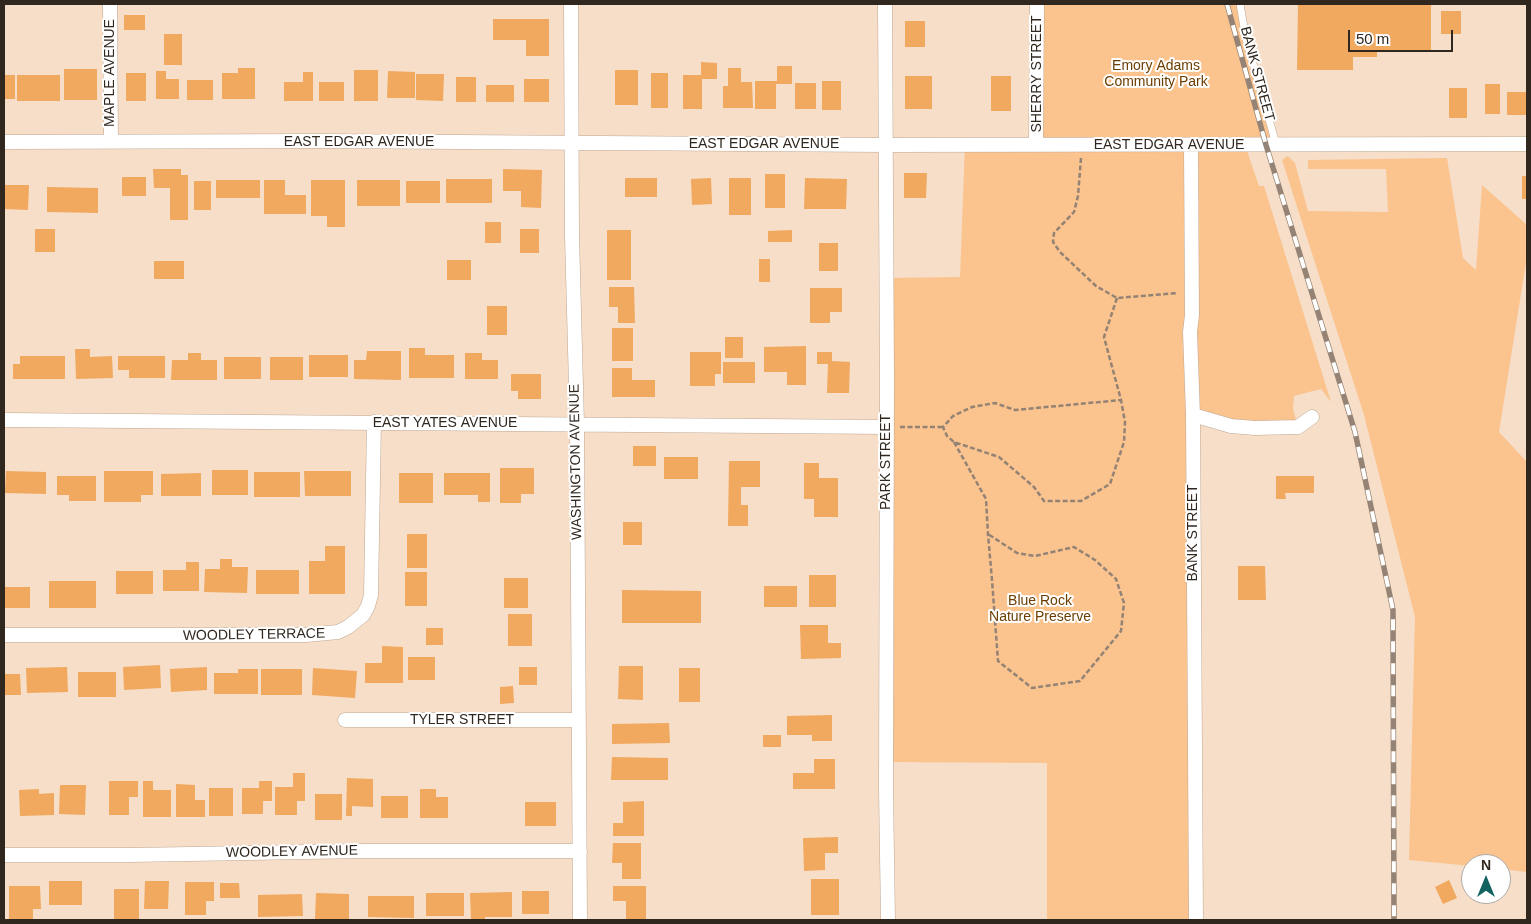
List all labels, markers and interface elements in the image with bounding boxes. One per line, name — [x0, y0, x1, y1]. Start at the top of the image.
street label: SHERRY STREET — [1029, 15, 1045, 133]
street label: MAPLE AVENUE — [102, 19, 118, 127]
scale bar — [1351, 20, 1456, 52]
street label: BANK STREET — [1236, 25, 1278, 123]
text: 50 m — [1356, 30, 1389, 47]
park label: Emory Adams Community Park — [1104, 58, 1208, 90]
street label: EAST EDGAR AVENUE — [284, 134, 434, 150]
street label: EAST EDGAR AVENUE — [689, 136, 839, 152]
street label: EAST EDGAR AVENUE — [1094, 137, 1244, 153]
street label: WASHINGTON AVENUE — [566, 384, 586, 540]
street label: PARK STREET — [878, 414, 894, 510]
street label: EAST YATES AVENUE — [373, 415, 517, 431]
street label: BANK STREET — [1185, 484, 1201, 582]
park label: Blue Rock Nature Preserve — [989, 593, 1091, 626]
street label: WOODLEY TERRACE — [183, 625, 325, 645]
street label: TYLER STREET — [410, 712, 514, 728]
street label: WOODLEY AVENUE — [226, 842, 358, 862]
north arrow — [1461, 854, 1511, 904]
text: N — [1481, 857, 1491, 873]

